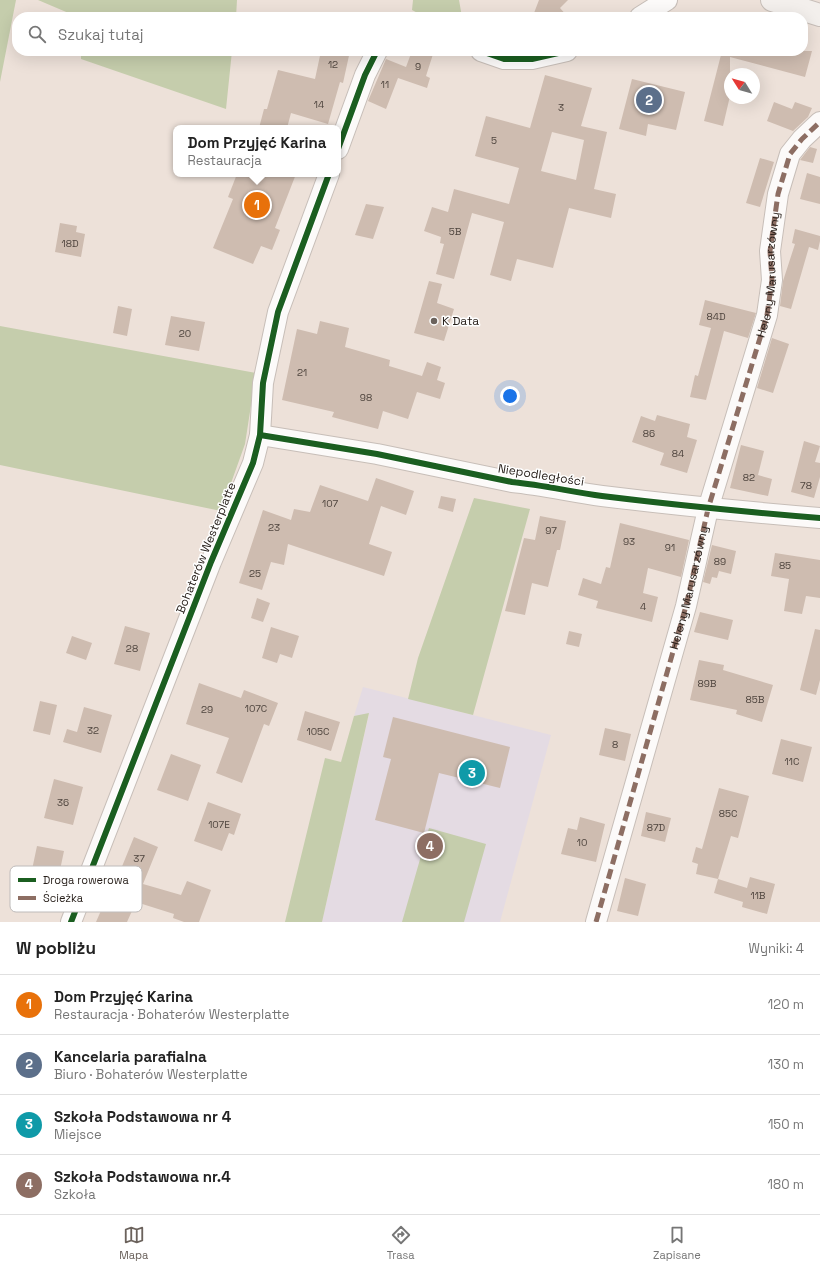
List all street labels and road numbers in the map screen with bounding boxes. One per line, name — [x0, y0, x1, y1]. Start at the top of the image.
street label: Heleny Marusarzówny — [753, 211, 783, 340]
street label: Niepodległości — [497, 460, 585, 490]
street label: Bohaterów Westerplatte — [172, 480, 240, 616]
street label: Heleny Marusarzówny — [666, 524, 712, 652]

